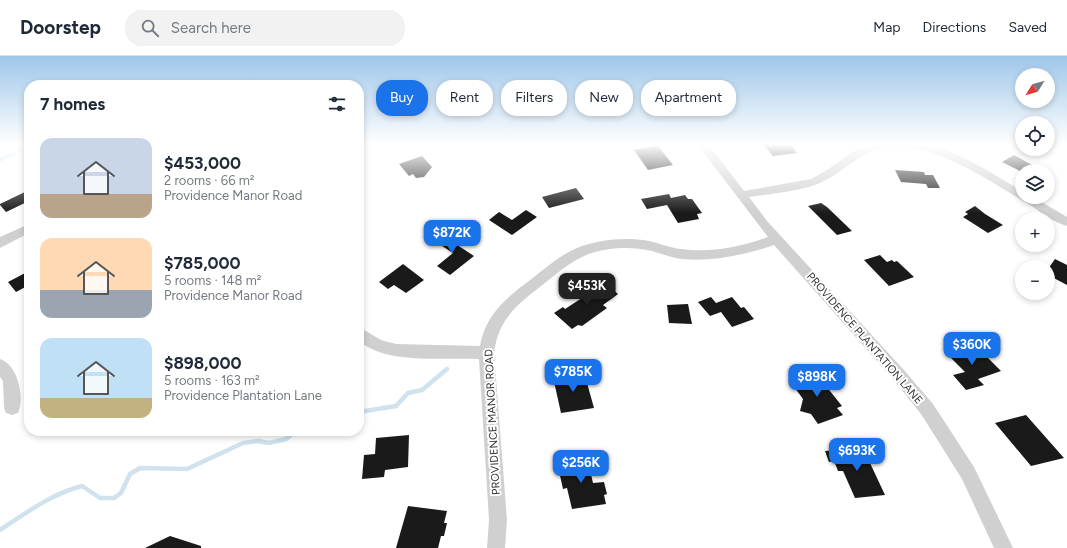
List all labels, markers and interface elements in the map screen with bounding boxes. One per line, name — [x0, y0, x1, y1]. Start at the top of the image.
search box — [125, 10, 405, 46]
text: Doorstep — [20, 16, 101, 39]
icon: search — [139, 17, 161, 39]
text: Search here — [171, 19, 251, 37]
text: Map — [873, 19, 901, 36]
text: Directions — [923, 19, 986, 36]
text: Saved — [1008, 19, 1047, 36]
north arrow — [1015, 68, 1055, 108]
map controls — [1015, 68, 1055, 300]
chip: Buy — [376, 80, 428, 116]
chip: Rent — [436, 80, 493, 116]
chip: Filters — [501, 80, 567, 116]
chip: New — [575, 80, 633, 116]
chip: Apartment — [641, 80, 736, 116]
icon: filters — [326, 93, 348, 115]
text: 7 homes — [40, 94, 105, 114]
button: locate — [1015, 116, 1055, 156]
text: $453,000 — [164, 153, 241, 173]
icon: home — [72, 154, 120, 202]
button: layers — [1015, 164, 1055, 204]
text: 2 rooms · 66 m² — [164, 173, 254, 188]
text: Providence Manor Road — [164, 188, 302, 203]
button: + — [1015, 212, 1055, 252]
pin: $872K — [424, 220, 480, 254]
text: $872K — [433, 225, 471, 240]
text: $785,000 — [164, 253, 241, 273]
icon: home — [72, 254, 120, 302]
button: − — [1015, 260, 1055, 300]
street label: PROVIDENCE PLANTATION LANE — [804, 270, 925, 407]
text: 5 rooms · 148 m² — [164, 273, 261, 288]
pin: $453K — [559, 273, 615, 307]
text: $453K — [568, 278, 606, 293]
text: Providence Manor Road — [164, 288, 302, 303]
pin: $360K — [944, 332, 1000, 366]
text: $360K — [952, 337, 992, 352]
street label: PROVIDENCE MANOR ROAD — [482, 348, 503, 495]
text: $898,000 — [164, 353, 242, 373]
icon: home — [72, 354, 120, 402]
pin: $785K — [545, 359, 601, 393]
text: $785K — [554, 364, 592, 379]
pin: $898K — [789, 364, 845, 398]
text: $898K — [797, 369, 837, 384]
text: 5 rooms · 163 m² — [164, 373, 260, 388]
text: Providence Plantation Lane — [164, 388, 322, 403]
pin: $693K — [829, 438, 885, 472]
text: $693K — [838, 443, 876, 458]
pin: $256K — [553, 450, 609, 484]
text: $256K — [562, 455, 600, 470]

